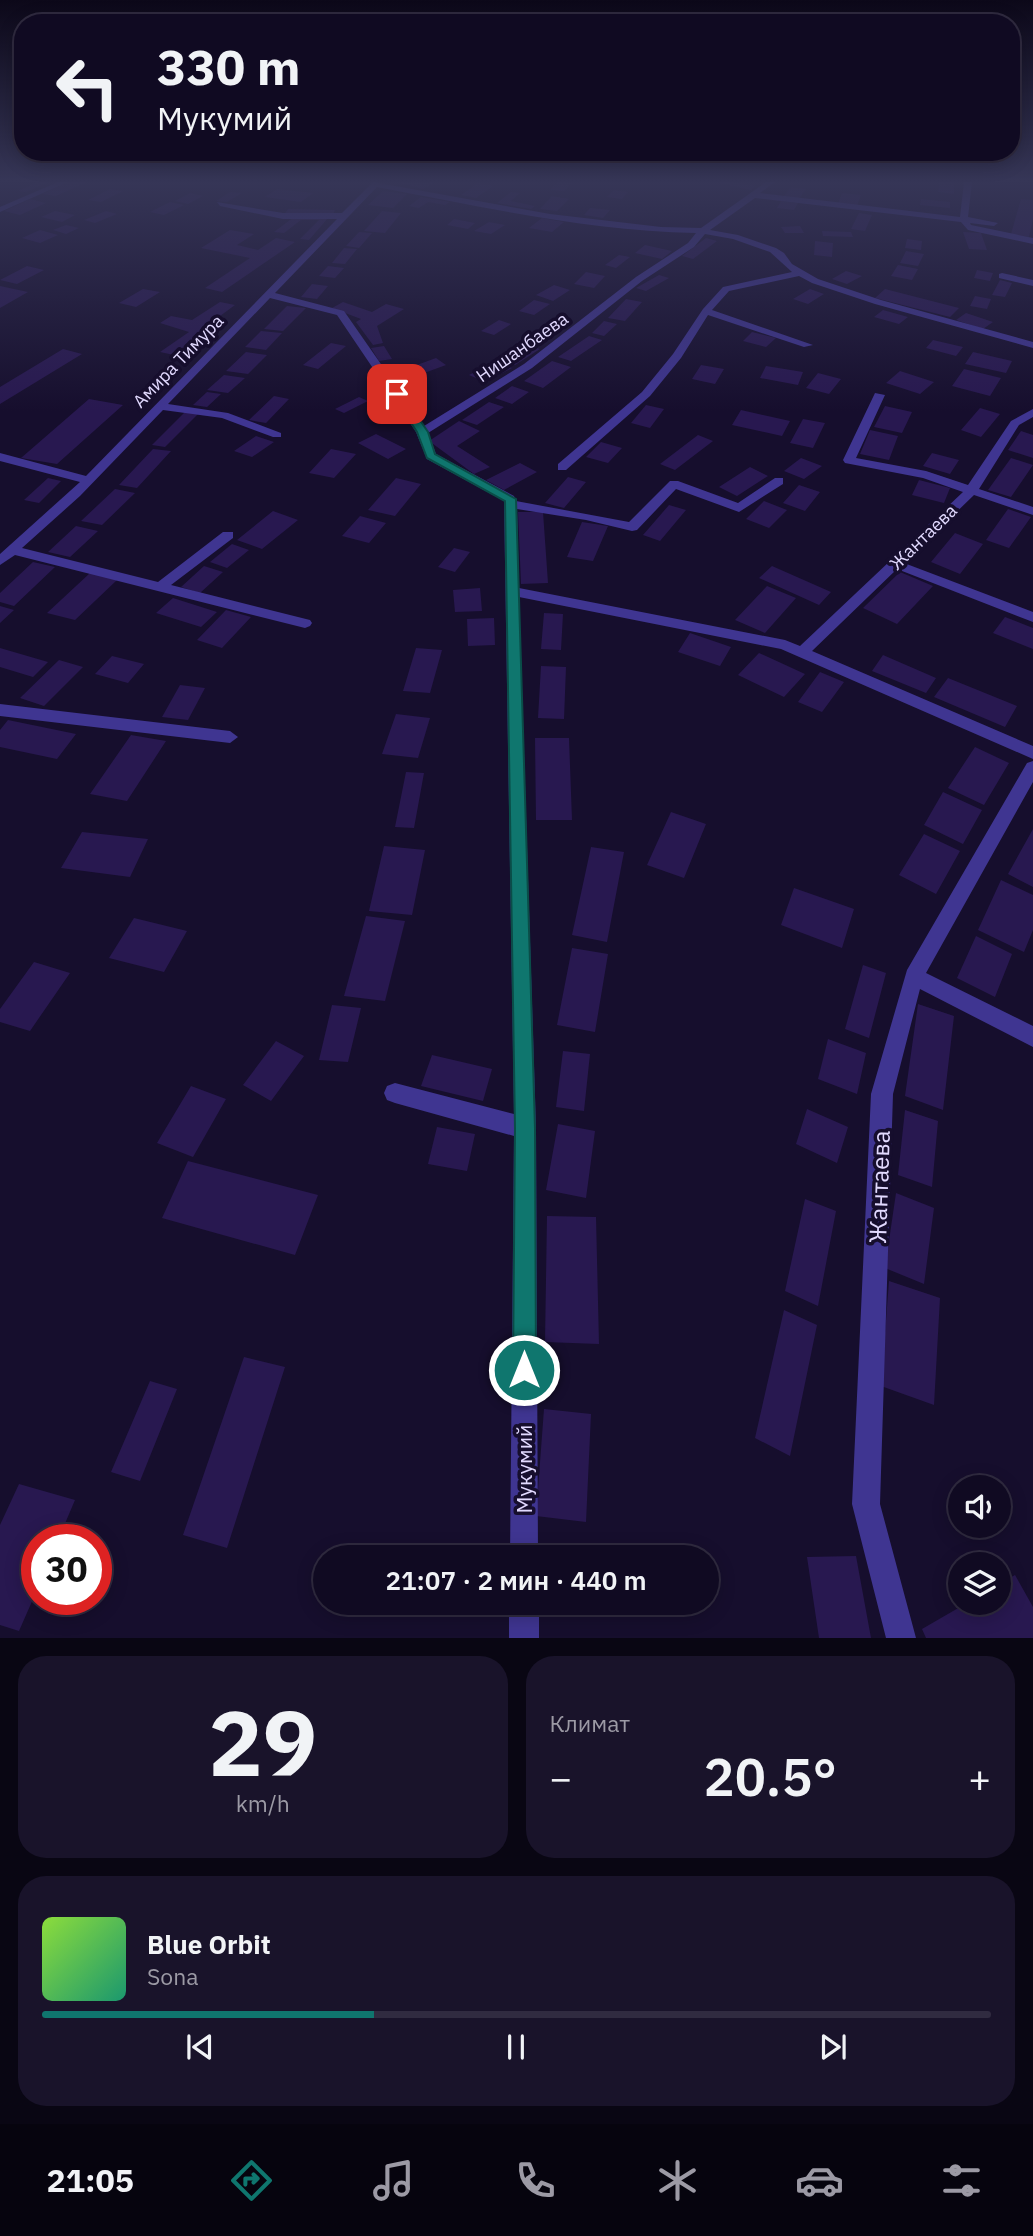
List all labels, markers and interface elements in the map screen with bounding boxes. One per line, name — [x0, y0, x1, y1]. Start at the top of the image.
text: 330 m — [157, 35, 301, 98]
icon: left — [42, 42, 133, 133]
text: Мукумий — [157, 97, 292, 139]
street label: Нишанбаева — [472, 307, 573, 387]
street label: Амира Тимура — [128, 309, 228, 412]
pin — [367, 364, 427, 424]
icon: arrive — [378, 375, 416, 413]
street label: Жантаева — [884, 499, 962, 575]
street label: Жантаева — [861, 1130, 897, 1244]
position arrow — [487, 1333, 561, 1407]
street label: Мукумий — [510, 1425, 538, 1513]
map controls — [948, 1475, 1011, 1615]
button: sound — [948, 1475, 1011, 1538]
speed limit sign: 30 — [21, 1524, 112, 1615]
button: layers — [948, 1552, 1011, 1615]
text: 21:07 · 2 мин · 440 m — [385, 1563, 647, 1597]
text: 29 — [208, 1683, 317, 1801]
text: Климат — [550, 1708, 630, 1738]
text: 20.5° — [703, 1743, 837, 1810]
text: − — [550, 1753, 572, 1802]
text: + — [968, 1753, 991, 1802]
text: km/h — [236, 1788, 290, 1818]
text: Blue Orbit — [147, 1927, 271, 1961]
text: Sona — [147, 1961, 199, 1991]
icon: previous — [181, 2028, 219, 2066]
icon: pause — [497, 2028, 535, 2066]
icon: next — [814, 2028, 852, 2066]
icon: directions — [227, 2156, 276, 2205]
icon: music — [369, 2156, 418, 2205]
icon: phone — [511, 2156, 560, 2205]
icon: climate — [653, 2156, 702, 2205]
icon: car — [795, 2156, 844, 2205]
icon: filters — [937, 2156, 986, 2205]
text: 21:05 — [47, 2159, 134, 2201]

